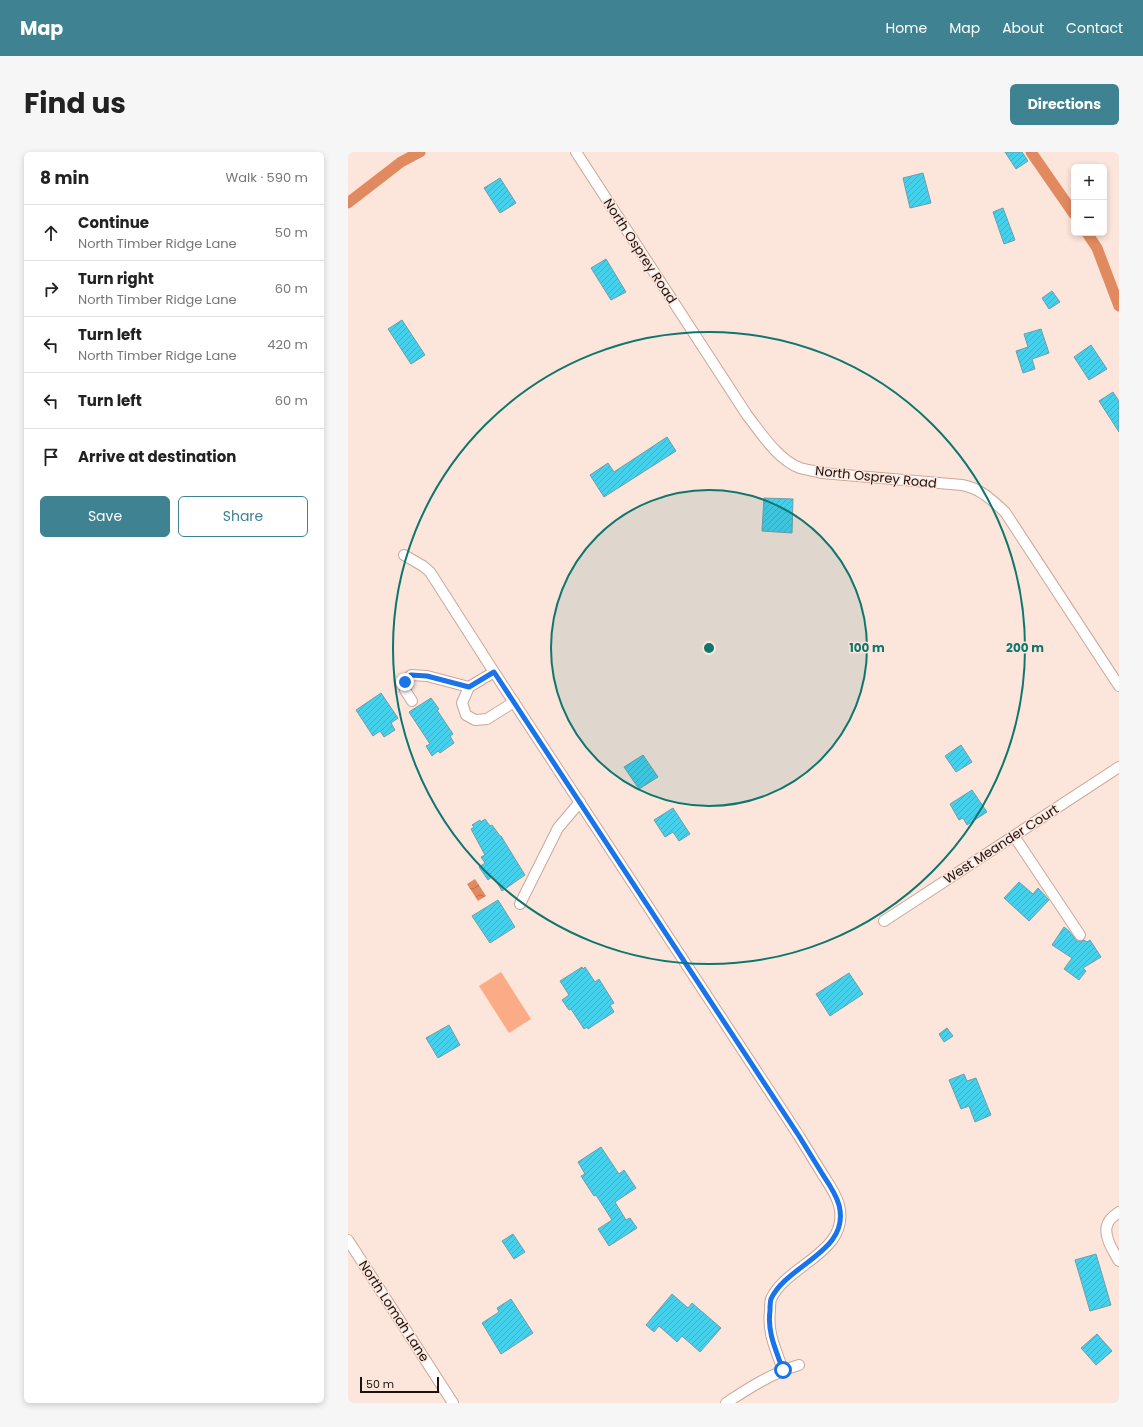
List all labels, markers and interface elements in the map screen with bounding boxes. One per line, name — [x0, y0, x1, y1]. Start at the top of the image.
text: Map — [20, 15, 63, 42]
text: Home — [885, 18, 927, 38]
text: Map — [949, 18, 980, 38]
text: About — [1002, 18, 1044, 38]
text: Contact — [1066, 18, 1123, 38]
text: Find us — [24, 84, 126, 123]
button: Directions — [1010, 84, 1119, 125]
map controls — [1071, 164, 1107, 236]
button: + — [1071, 164, 1107, 200]
text: 8 min — [40, 166, 89, 190]
text: Walk · 590 m — [226, 168, 308, 187]
street label: North Osprey Road — [599, 195, 681, 307]
button: − — [1071, 200, 1107, 236]
text: Continue — [78, 212, 149, 233]
icon: ahead — [40, 222, 62, 244]
text: 50 m — [275, 223, 308, 242]
text: North Timber Ridge Lane — [78, 234, 237, 253]
text: Turn right — [78, 268, 154, 289]
icon: right — [40, 278, 62, 300]
text: 60 m — [275, 279, 308, 298]
text: North Timber Ridge Lane — [78, 290, 237, 309]
text: Turn left — [78, 324, 142, 345]
icon: left — [40, 334, 62, 356]
text: 420 m — [267, 335, 308, 354]
text: North Timber Ridge Lane — [78, 346, 237, 365]
icon: left — [40, 390, 62, 412]
text: Turn left — [78, 390, 142, 411]
text: 60 m — [275, 391, 308, 410]
icon: arrive — [40, 446, 62, 468]
text: Arrive at destination — [78, 446, 236, 467]
street label: North Osprey Road — [814, 461, 938, 493]
button: Save — [40, 496, 170, 537]
button: Share — [178, 496, 308, 537]
text: 100 m — [849, 639, 885, 656]
text: 200 m — [1006, 639, 1044, 656]
centre of rings — [702, 641, 716, 655]
route end — [396, 673, 414, 691]
street label: West Meander Court — [940, 800, 1062, 888]
street label: North Lomah Lane — [354, 1257, 434, 1365]
route start — [774, 1361, 792, 1379]
scale bar — [360, 1375, 439, 1394]
text: 50 m — [366, 1376, 394, 1392]

